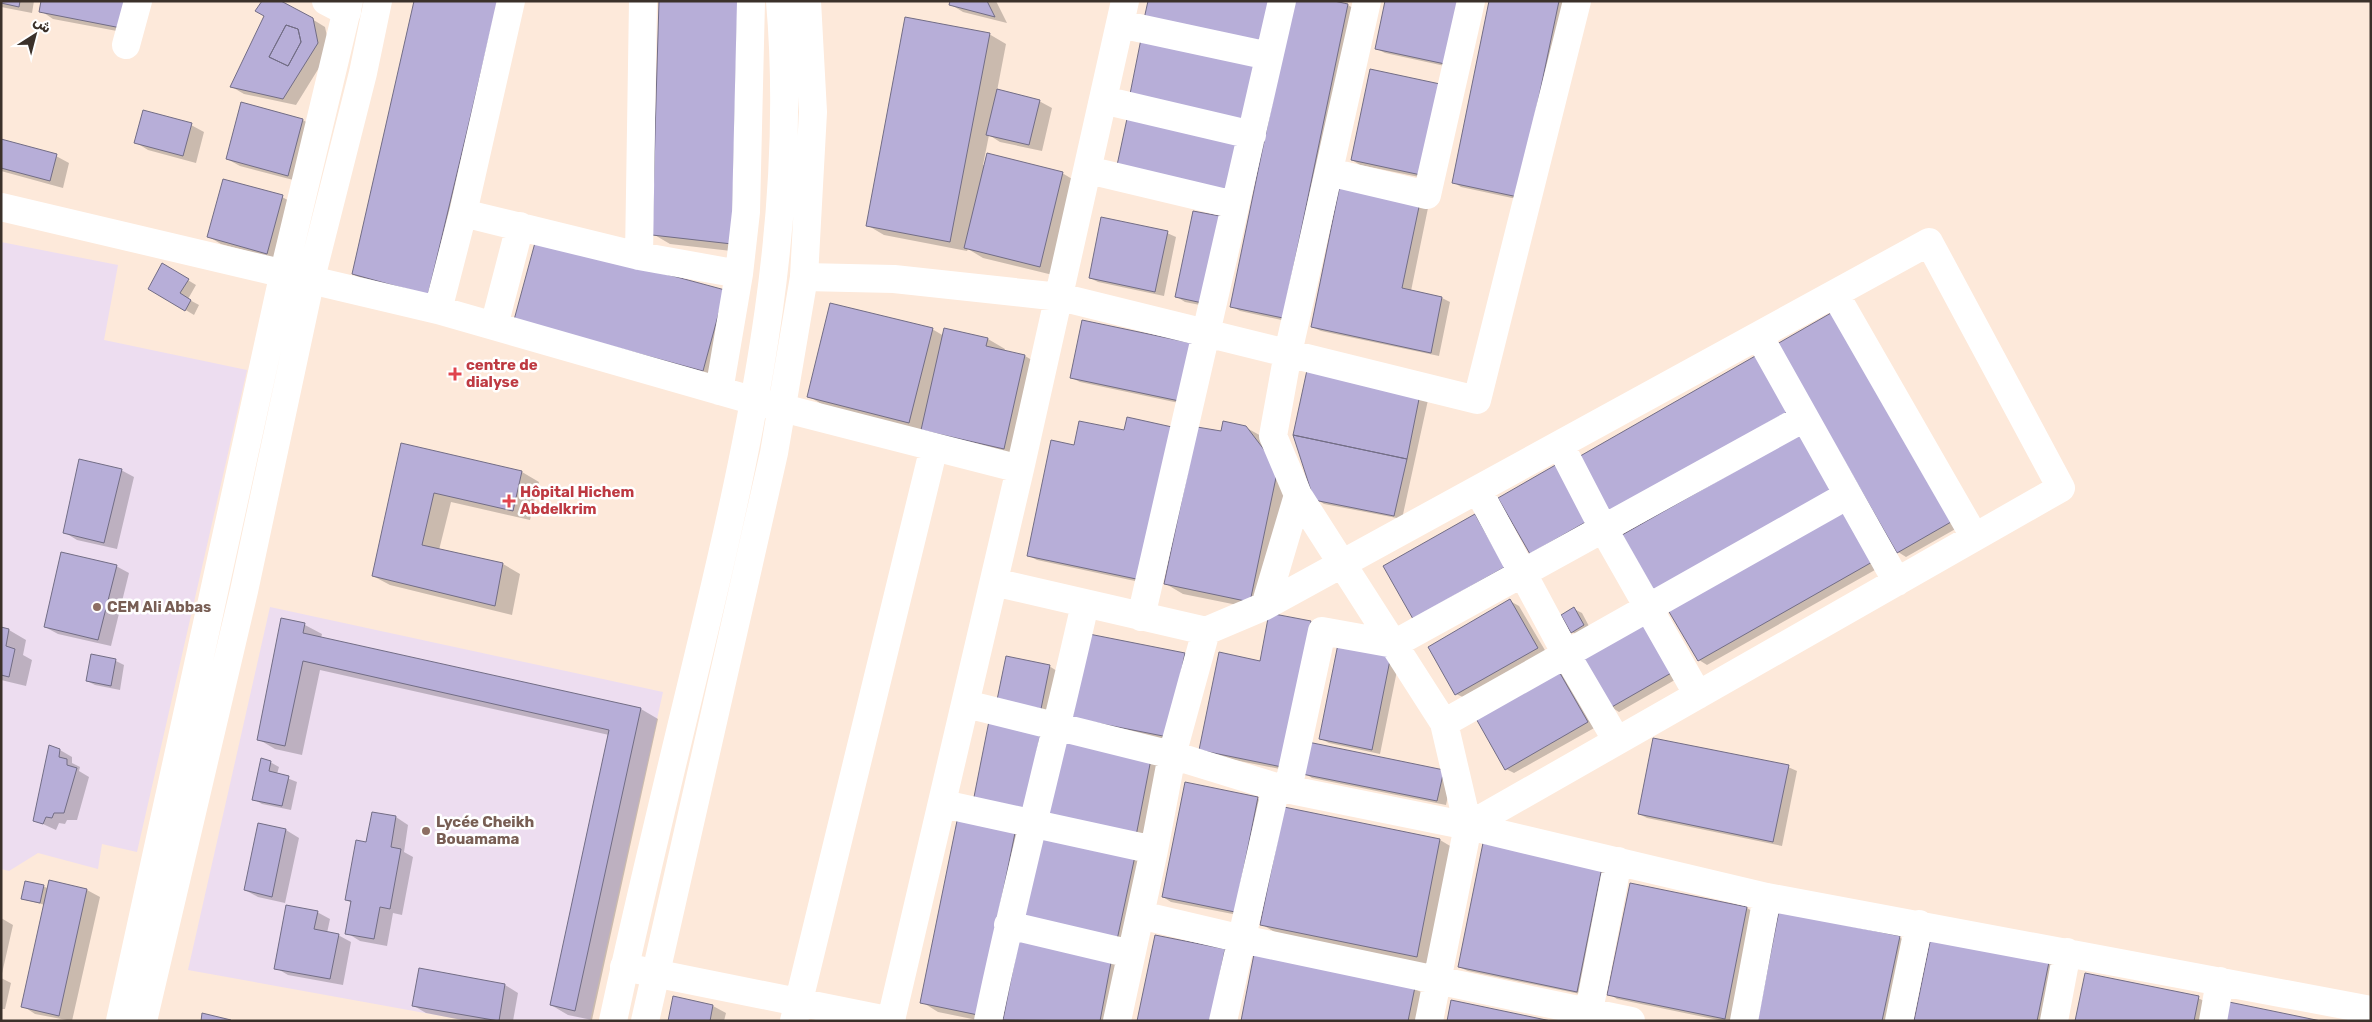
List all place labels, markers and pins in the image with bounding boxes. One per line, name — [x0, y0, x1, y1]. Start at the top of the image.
place label: centre de dialyse — [466, 356, 538, 391]
marker: centre de dialyse — [448, 367, 462, 381]
place label: Hôpital Hichem Abdelkrim — [520, 483, 634, 518]
marker: Hôpital Hichem Abdelkrim — [502, 494, 516, 508]
place label: CEM Ali Abbas — [107, 598, 211, 616]
marker: CEM Ali Abbas — [91, 601, 103, 613]
place label: Lycée Cheikh Bouamama — [436, 813, 534, 848]
marker: Lycée Cheikh Bouamama — [420, 825, 432, 837]

